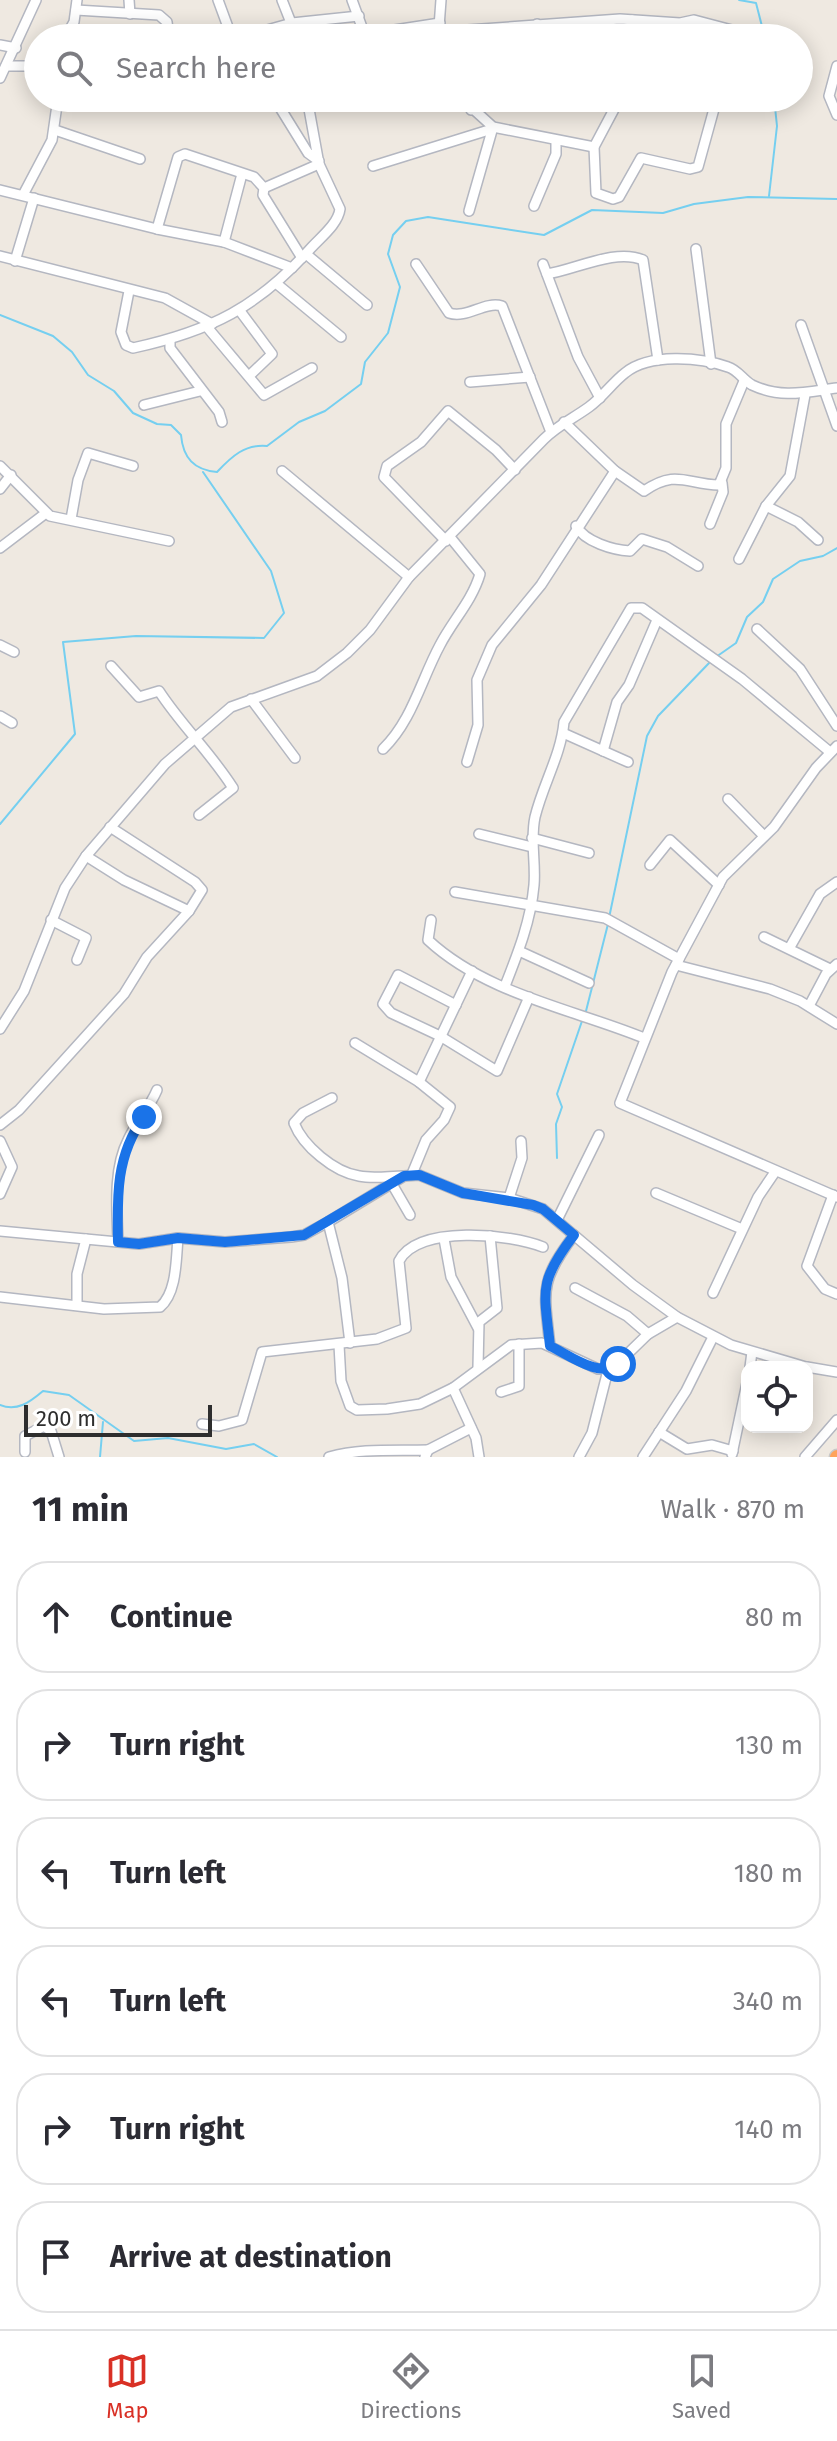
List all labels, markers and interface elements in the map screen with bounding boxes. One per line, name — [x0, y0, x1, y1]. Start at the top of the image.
search box — [24, 24, 813, 112]
icon: search — [52, 46, 96, 90]
text: Search here — [116, 50, 276, 86]
route end — [126, 1099, 162, 1135]
route start — [600, 1346, 636, 1382]
map controls — [741, 1361, 813, 1433]
button: locate — [741, 1361, 813, 1433]
scale bar — [24, 1401, 212, 1437]
text: 200 m — [36, 1405, 96, 1432]
text: 11 min — [32, 1489, 129, 1530]
text: Walk · 870 m — [661, 1494, 805, 1525]
icon: ahead — [34, 1595, 78, 1639]
text: Continue — [110, 1599, 233, 1635]
text: 80 m — [745, 1602, 803, 1633]
icon: right — [34, 1723, 78, 1767]
text: Turn right — [110, 1727, 245, 1763]
text: 130 m — [735, 1730, 803, 1761]
icon: left — [34, 1851, 78, 1895]
text: Turn left — [110, 1855, 226, 1891]
text: 180 m — [734, 1858, 803, 1889]
icon: left — [34, 1979, 78, 2023]
text: Turn left — [110, 1983, 226, 2019]
text: 340 m — [733, 1986, 803, 2017]
icon: right — [34, 2107, 78, 2151]
text: Turn right — [110, 2111, 245, 2147]
text: 140 m — [734, 2114, 803, 2145]
icon: arrive — [34, 2235, 78, 2279]
text: Arrive at destination — [110, 2239, 392, 2275]
tab: Map — [105, 2349, 149, 2424]
tab: Directions — [360, 2349, 461, 2424]
tab: Saved — [672, 2349, 732, 2424]

